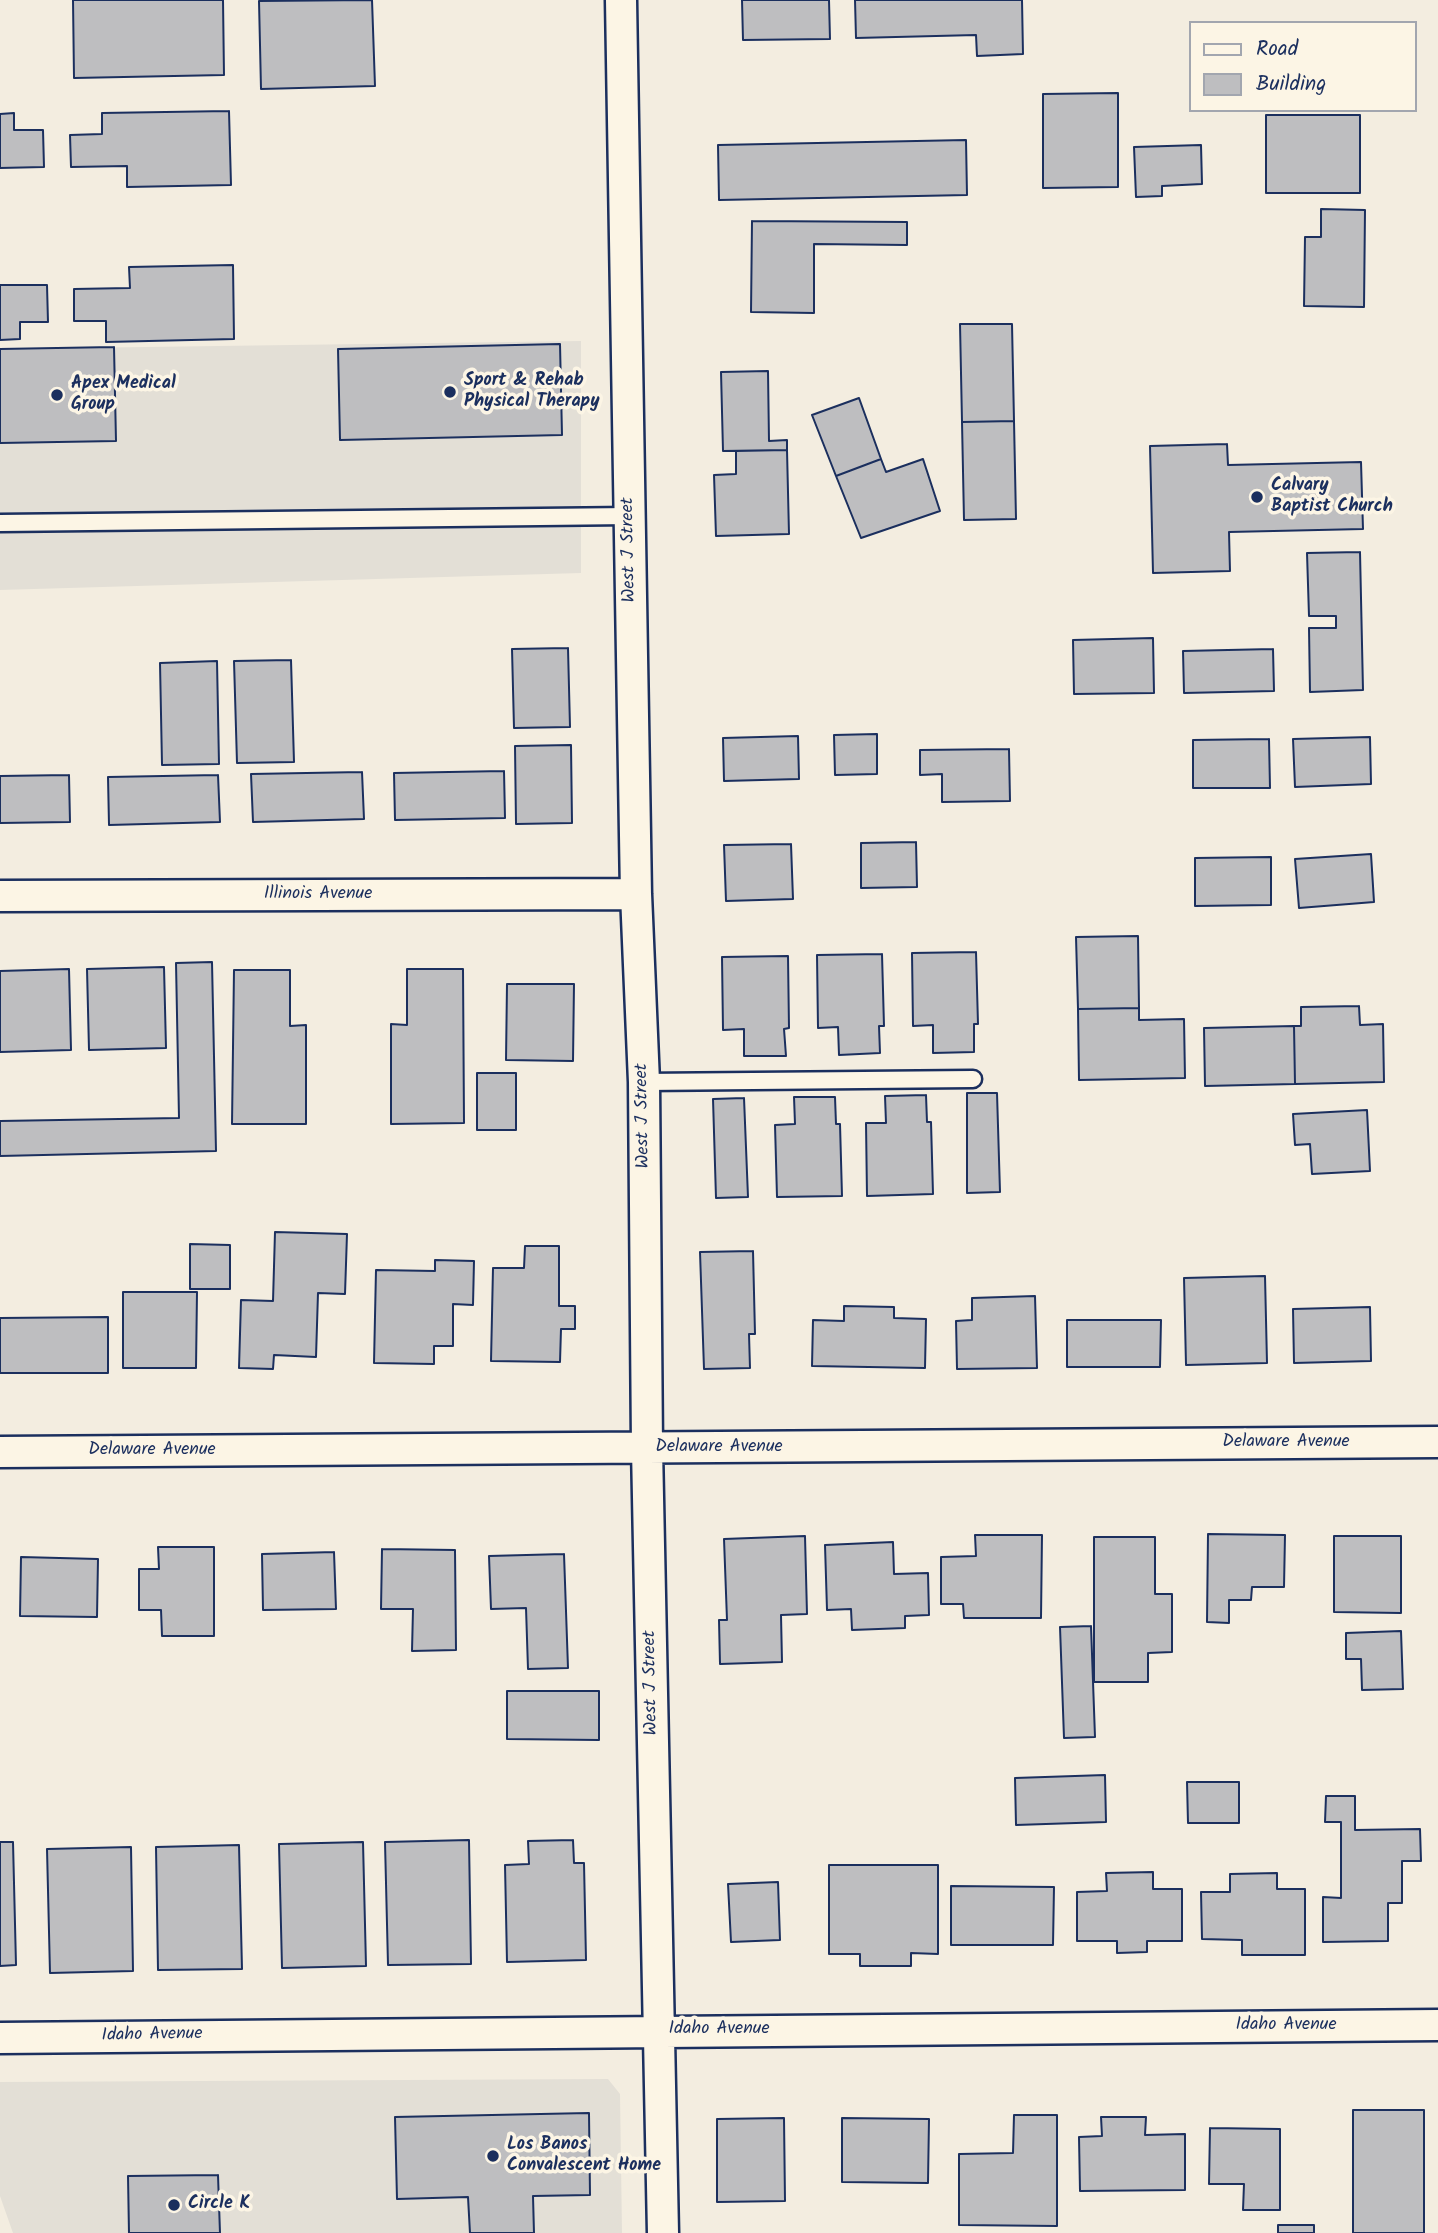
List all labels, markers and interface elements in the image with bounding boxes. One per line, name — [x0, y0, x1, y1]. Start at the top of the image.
legend — [1190, 21, 1417, 112]
text: Road — [1256, 33, 1298, 66]
text: Building — [1256, 68, 1326, 101]
place label: Sport & Rehab Physical Therapy — [464, 371, 600, 414]
place label: Apex Medical Group — [71, 374, 176, 416]
marker: Sport & Rehab Physical Therapy — [442, 384, 458, 400]
marker: Apex Medical Group — [49, 387, 65, 403]
place label: Calvary Baptist Church — [1271, 476, 1393, 518]
marker: Calvary Baptist Church — [1249, 489, 1265, 505]
street label: West J Street — [618, 497, 642, 603]
street label: Illinois Avenue — [264, 884, 372, 906]
street label: West J Street — [632, 1063, 656, 1169]
street label: Delaware Avenue — [1222, 1432, 1350, 1454]
street label: Delaware Avenue — [655, 1437, 783, 1459]
street label: Delaware Avenue — [88, 1440, 216, 1462]
street label: West J Street — [640, 1630, 664, 1736]
street label: Idaho Avenue — [1235, 2015, 1337, 2037]
street label: Idaho Avenue — [668, 2019, 770, 2041]
street label: Idaho Avenue — [101, 2024, 203, 2048]
place label: Los Banos Convalescent Home — [507, 2135, 661, 2178]
marker: Los Banos Convalescent Home — [485, 2148, 501, 2164]
place label: Circle K — [188, 2194, 250, 2216]
marker: Circle K — [166, 2197, 182, 2213]

